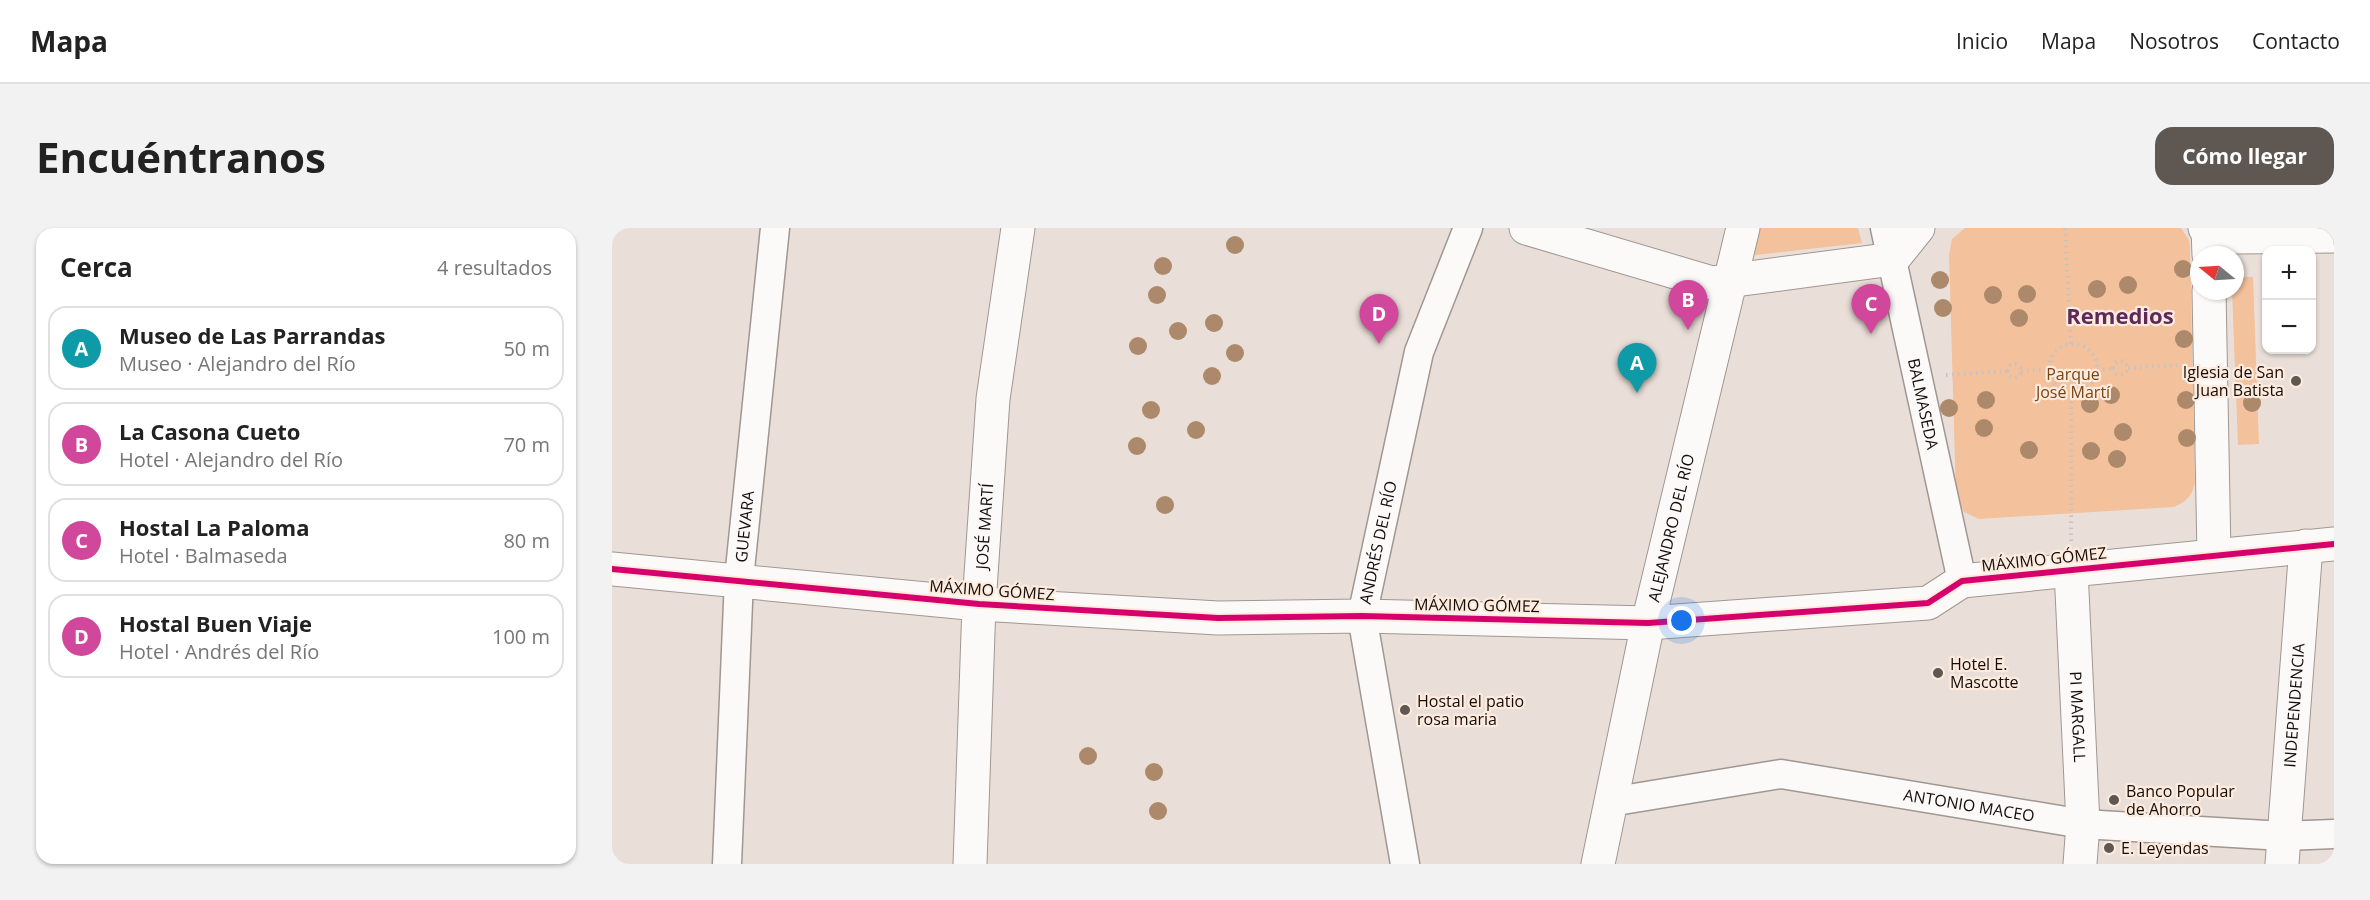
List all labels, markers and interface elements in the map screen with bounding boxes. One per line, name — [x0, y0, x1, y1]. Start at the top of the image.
text: Mapa — [30, 22, 108, 60]
text: Inicio — [1956, 27, 2008, 55]
text: Mapa — [2041, 27, 2096, 55]
text: Nosotros — [2129, 27, 2219, 55]
text: Contacto — [2252, 27, 2340, 55]
button: Cómo llegar — [2155, 127, 2334, 185]
text: Encuéntranos — [36, 128, 326, 185]
north arrow — [2190, 246, 2244, 300]
map controls — [2262, 246, 2316, 354]
button: + — [2262, 246, 2316, 300]
text: Cerca — [60, 249, 133, 285]
text: 4 resultados — [437, 254, 552, 281]
pin: B — [1668, 280, 1708, 330]
pin: C — [1852, 285, 1890, 334]
pin: D — [1360, 294, 1398, 344]
district label: Remedios — [2066, 300, 2174, 330]
button: − — [2262, 300, 2316, 354]
text: Museo de Las Parrandas — [119, 320, 385, 350]
text: A — [75, 335, 88, 362]
text: 50 m — [503, 335, 550, 362]
pin: A — [1618, 344, 1656, 393]
text: Museo · Alejandro del Río — [119, 350, 356, 377]
street label: BALMASEDA — [1903, 356, 1944, 452]
place label: Iglesia de San Juan Batista — [2183, 361, 2284, 401]
park label: Parque José Martí — [2034, 363, 2111, 403]
marker: Iglesia de San Juan Batista — [2289, 374, 2303, 388]
text: La Casona Cueto — [119, 416, 300, 446]
text: B — [75, 431, 88, 458]
text: 70 m — [503, 431, 550, 458]
text: Hotel · Alejandro del Río — [119, 446, 343, 473]
street label: ALEJANDRO DEL RÍO — [1642, 452, 1699, 604]
street label: ANDRÉS DEL RÍO — [1354, 479, 1402, 606]
street label: JOSÉ MARTÍ — [970, 482, 998, 572]
street label: GUEVARA — [730, 489, 759, 563]
text: Hostal La Paloma — [119, 512, 309, 542]
text: C — [75, 527, 88, 554]
text: 80 m — [503, 527, 550, 554]
street label: MÁXIMO GÓMEZ — [1980, 541, 2108, 577]
text: Hotel · Balmaseda — [119, 542, 288, 569]
street label: MÁXIMO GÓMEZ — [929, 575, 1055, 605]
street label: MÁXIMO GÓMEZ — [1414, 593, 1540, 617]
your location — [1667, 606, 1696, 635]
text: Hostal Buen Viaje — [119, 608, 312, 638]
text: D — [74, 623, 89, 650]
text: 100 m — [492, 623, 550, 650]
text: Hotel · Andrés del Río — [119, 638, 319, 665]
street label: INDEPENDENCIA — [2278, 642, 2310, 769]
place label: Hotel E. Mascotte — [1950, 653, 2019, 693]
marker: Hotel E. Mascotte — [1931, 666, 1945, 680]
street label: PI MARGALL — [2065, 671, 2091, 763]
place label: Hostal el patio rosa maria — [1417, 690, 1524, 730]
marker: Hostal el patio rosa maria — [1398, 703, 1412, 717]
place label: Banco Popular de Ahorro — [2126, 780, 2235, 820]
street label: ANTONIO MACEO — [1902, 783, 2036, 827]
marker: Banco Popular de Ahorro — [2107, 793, 2121, 807]
place label: E. Leyendas — [2121, 837, 2209, 859]
marker: E. Leyendas — [2102, 841, 2116, 855]

